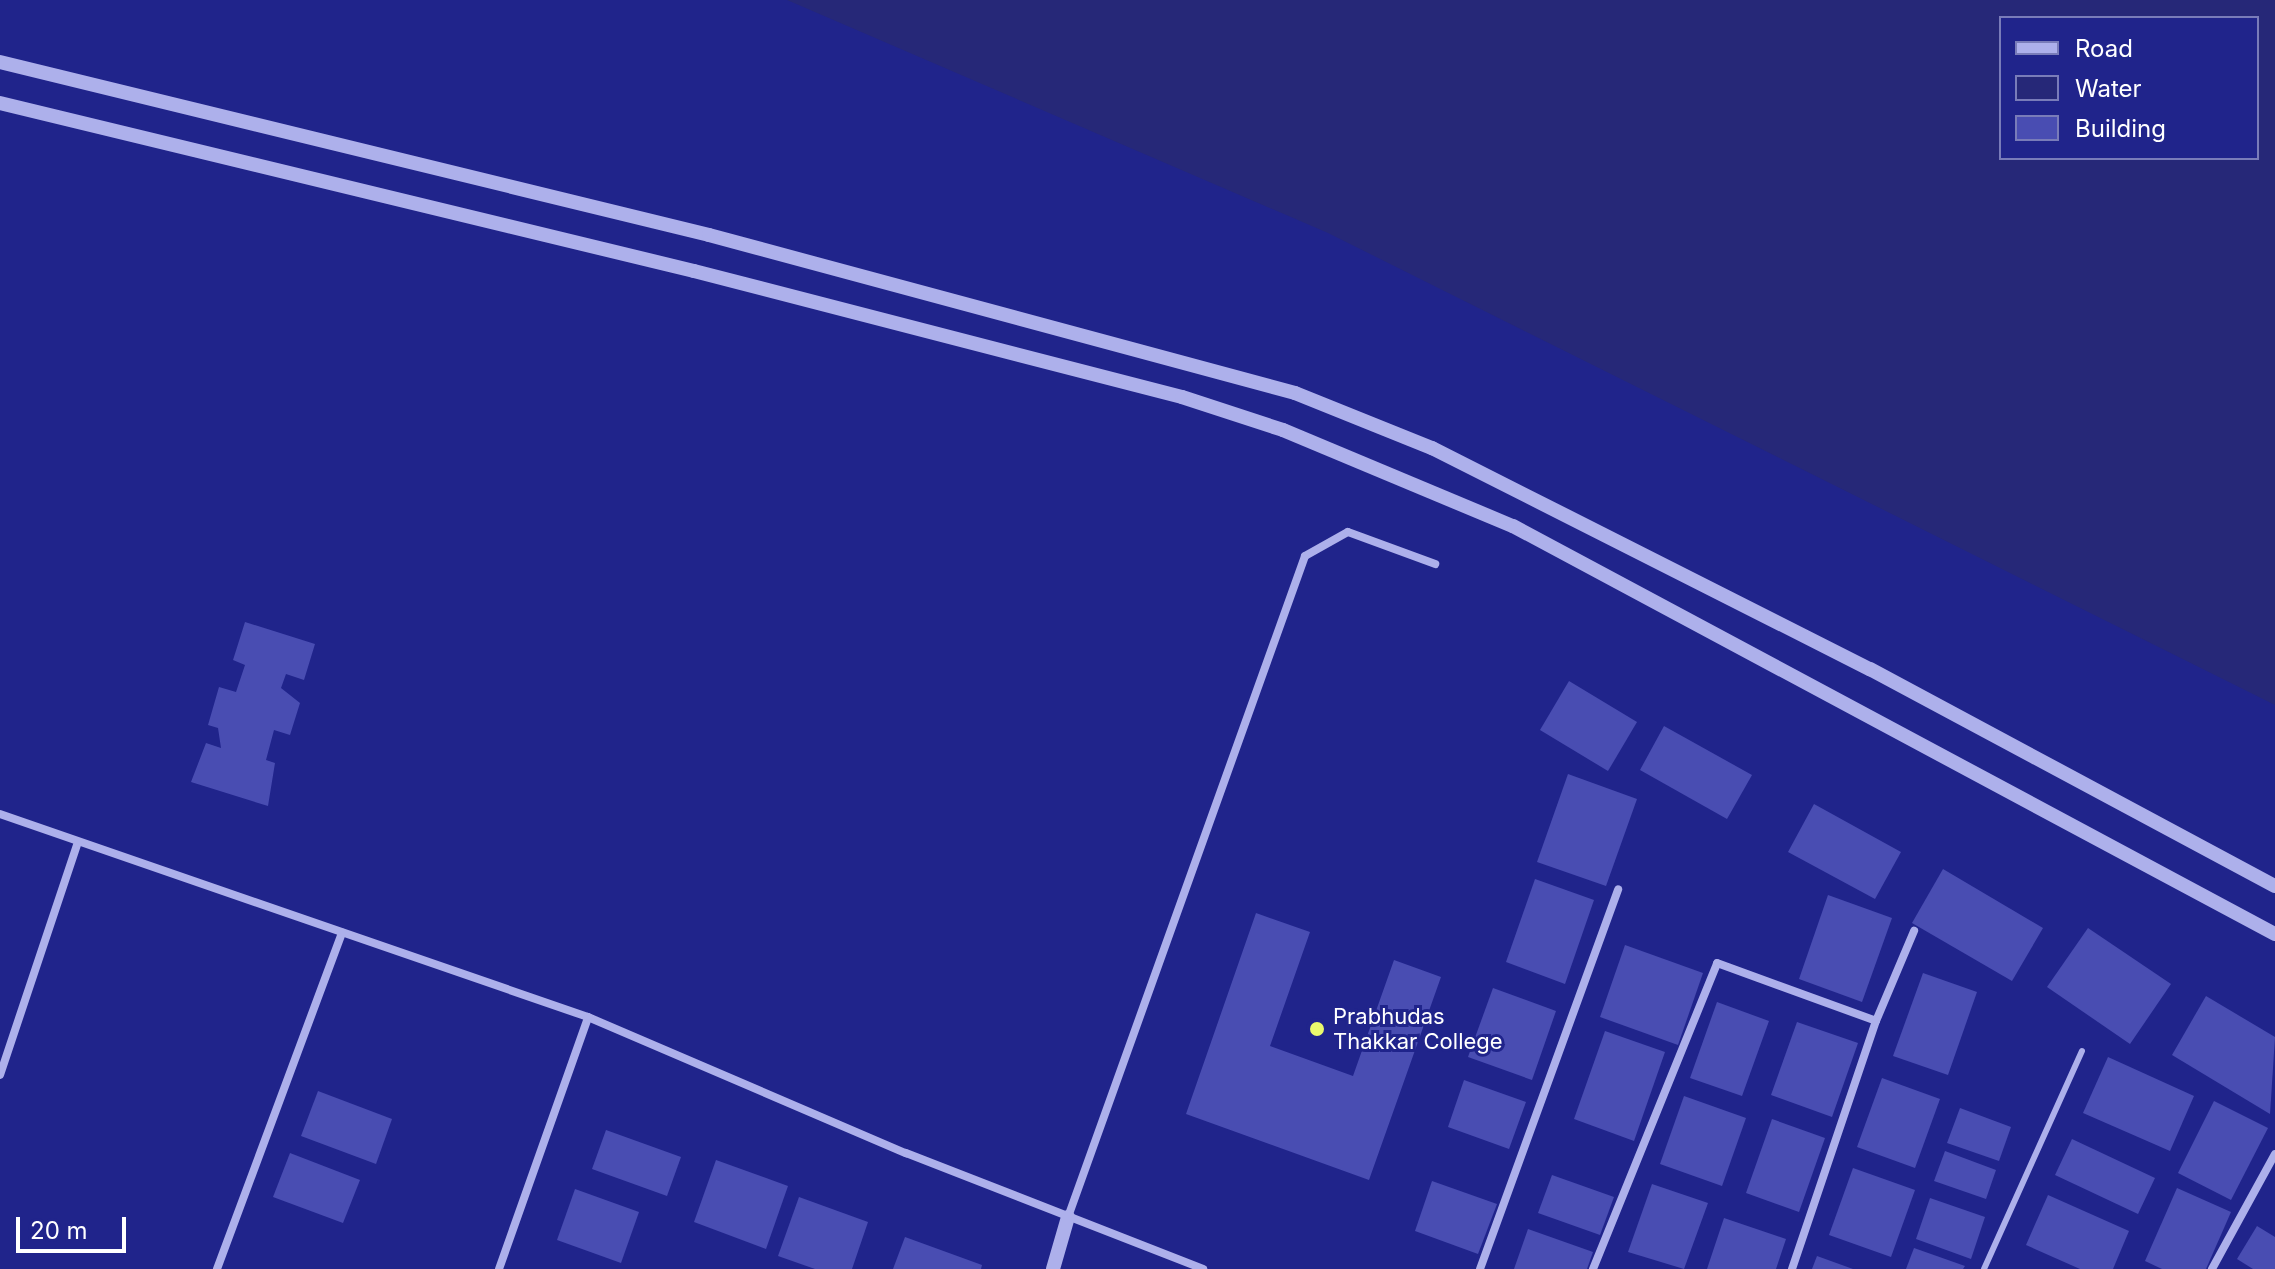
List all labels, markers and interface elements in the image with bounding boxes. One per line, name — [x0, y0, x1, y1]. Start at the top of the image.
legend — [1999, 16, 2259, 160]
text: Road — [2075, 34, 2133, 63]
text: Water — [2075, 74, 2142, 103]
text: Building — [2075, 114, 2166, 143]
place label: Prabhudas Thakkar College — [1333, 1003, 1503, 1054]
marker: Prabhudas Thakkar College — [1308, 1020, 1326, 1038]
scale bar — [20, 1201, 130, 1251]
text: 20 m — [30, 1216, 88, 1245]

